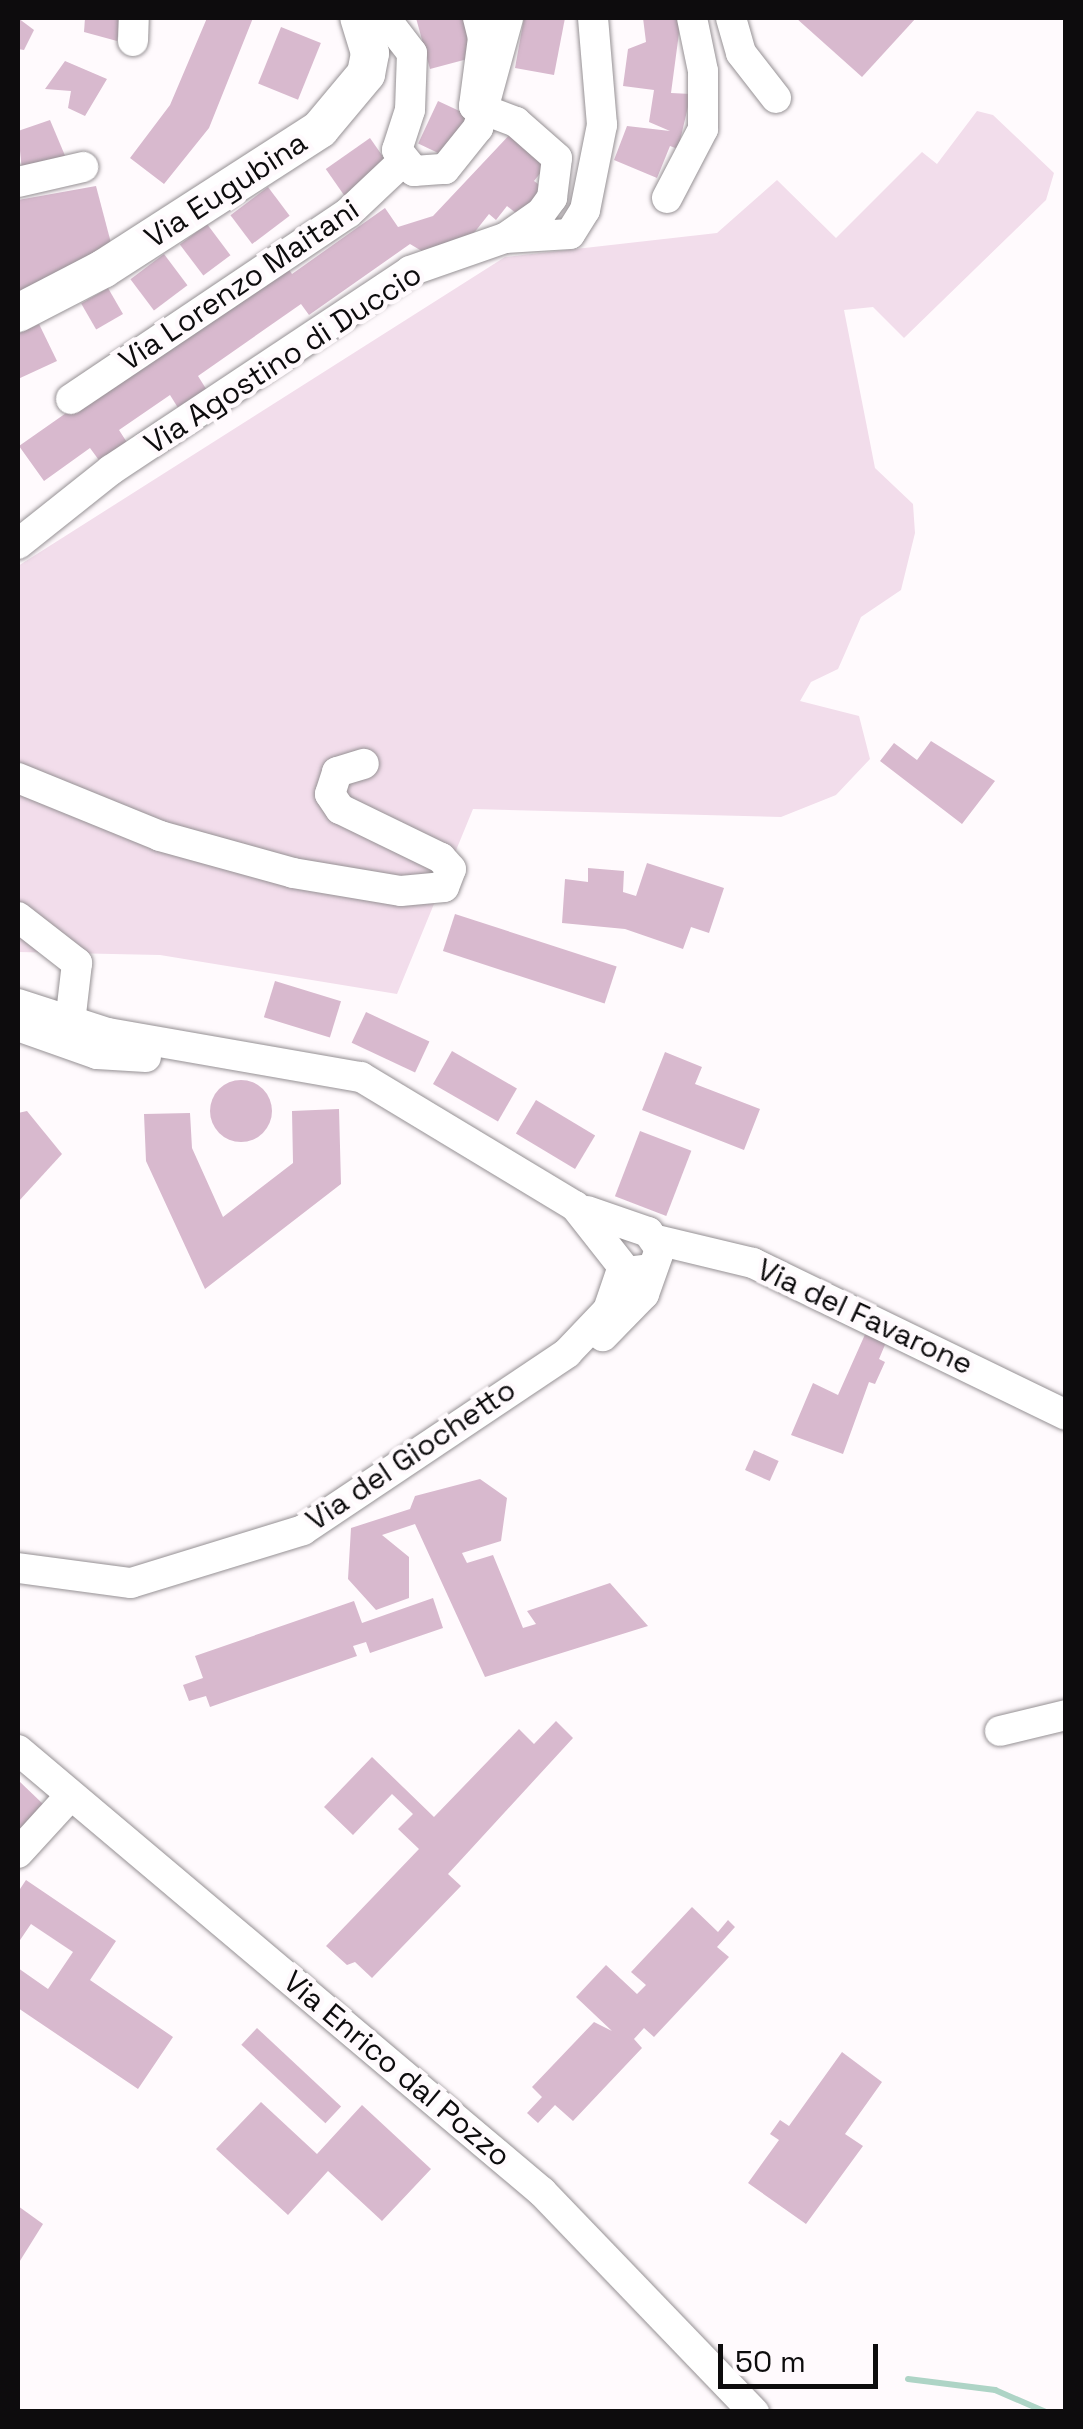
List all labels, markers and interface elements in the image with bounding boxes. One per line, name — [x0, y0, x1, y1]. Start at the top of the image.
street label: Via Eugubina — [138, 124, 314, 256]
street label: Via Lorenzo Maitani — [112, 191, 366, 379]
street label: Via Agostino di Duccio — [138, 256, 428, 462]
street label: Via del Favarone — [751, 1251, 979, 1383]
street label: Via del Giochetto — [299, 1372, 523, 1538]
street label: Via Enrico dal Pozzo — [276, 1963, 518, 2175]
scale bar — [723, 2324, 883, 2386]
text: 50 m — [735, 2342, 806, 2381]

